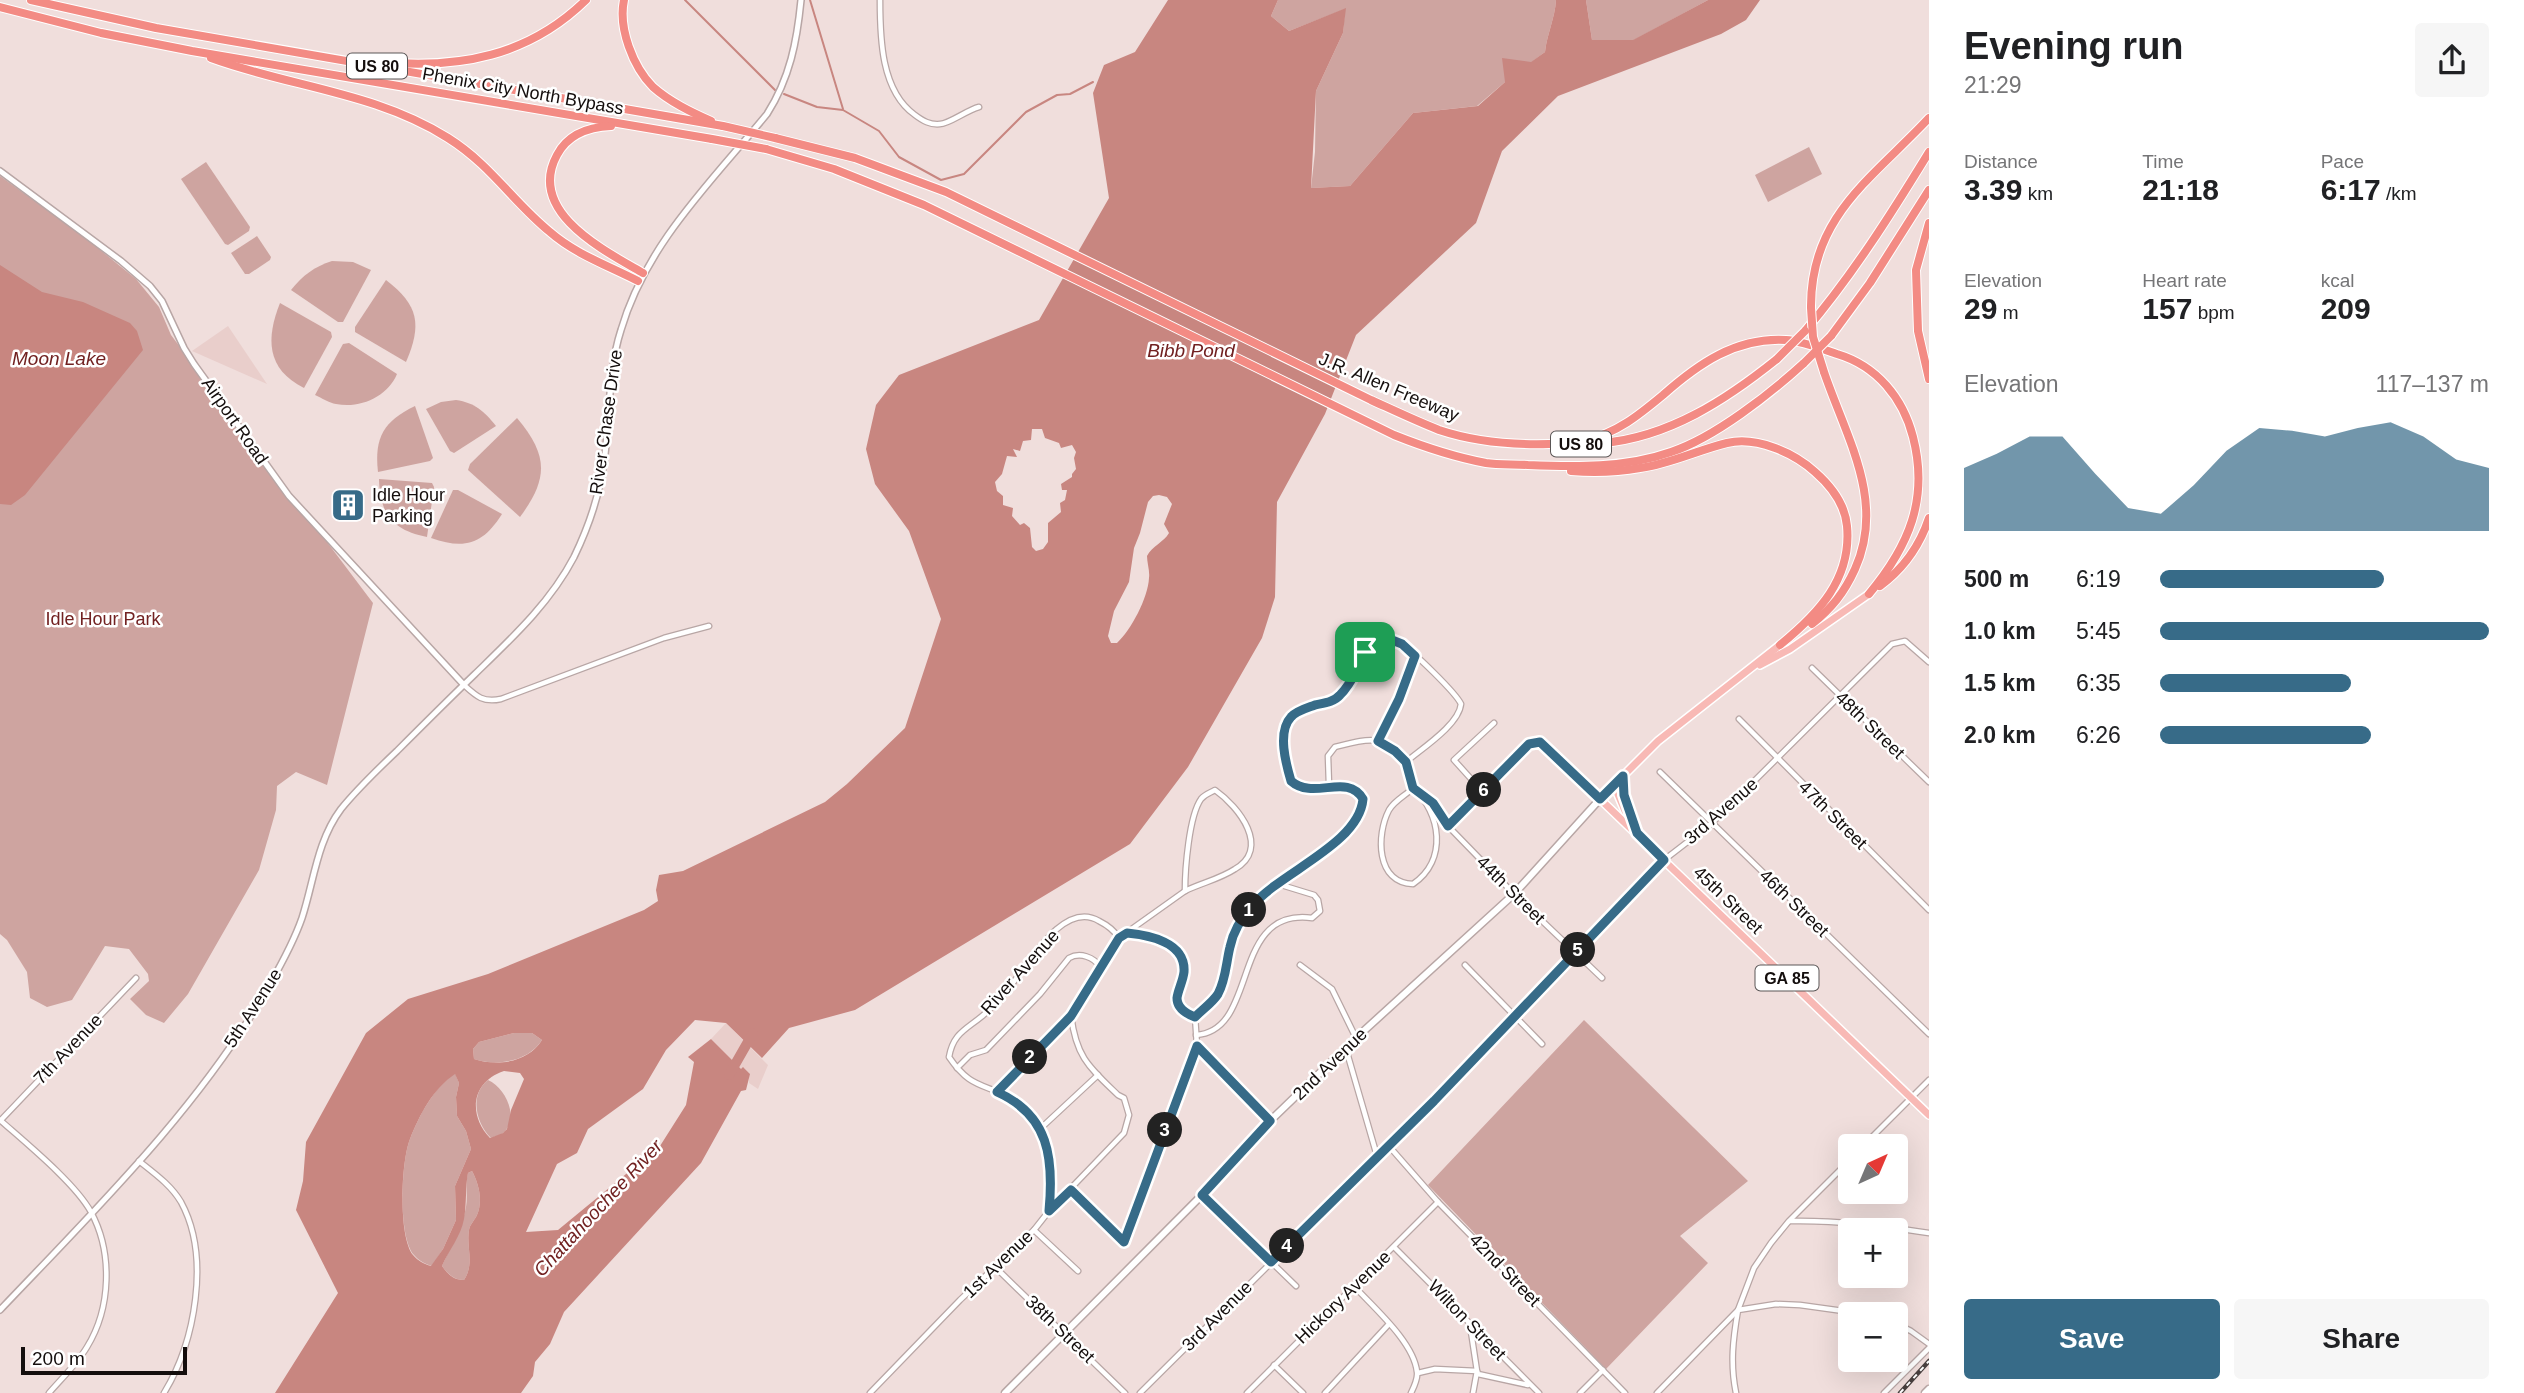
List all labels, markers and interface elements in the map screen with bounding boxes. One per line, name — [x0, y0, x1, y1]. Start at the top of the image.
button: share — [2415, 23, 2489, 97]
text: Evening run — [1964, 25, 2184, 67]
road number: US 80 — [347, 54, 407, 78]
street label: Phenix City North Bypass — [421, 63, 625, 119]
text: 21:29 — [1964, 72, 2022, 98]
text: Distance — [1964, 151, 2038, 172]
text: Time — [2142, 151, 2184, 172]
text: Pace — [2321, 151, 2364, 172]
text: 3.39 — [1964, 173, 2022, 206]
text: 21:18 — [2142, 173, 2219, 206]
text: 6:17 — [2321, 173, 2381, 206]
text: km — [2022, 183, 2053, 204]
text: /km — [2381, 183, 2417, 204]
text: Elevation — [1964, 270, 2042, 291]
text: Heart rate — [2142, 270, 2227, 291]
text: kcal — [2321, 270, 2354, 291]
text: 29 — [1964, 292, 1997, 325]
text: 157 — [2142, 292, 2192, 325]
text: 209 — [2321, 292, 2371, 325]
text: m — [1997, 302, 2018, 323]
text: bpm — [2192, 302, 2235, 323]
water label: Bibb Pond — [1147, 340, 1236, 361]
water label: Moon Lake — [12, 348, 106, 369]
street label: River Chase Drive — [586, 348, 626, 496]
street label: J.R. Allen Freeway — [1316, 348, 1462, 426]
text: Elevation — [1964, 371, 2059, 397]
text: 117–137 m — [2376, 371, 2489, 397]
street label: Airport Road — [198, 374, 272, 468]
road number: US 80 — [1551, 432, 1611, 457]
place label: Idle Hour Parking — [372, 485, 445, 526]
building icon: Idle Hour Parking — [329, 486, 367, 524]
text: 500 m — [1964, 566, 2029, 592]
text: 6:19 — [2076, 566, 2121, 592]
park label: Idle Hour Park — [45, 609, 162, 629]
text: 1.0 km — [1964, 618, 2036, 644]
text: 5:45 — [2076, 618, 2121, 644]
pin — [1335, 622, 1395, 682]
icon: arrive — [1346, 633, 1384, 671]
text: 1.5 km — [1964, 670, 2036, 696]
text: 6:35 — [2076, 670, 2121, 696]
street label: 48th Street — [1831, 687, 1909, 763]
text: 2.0 km — [1964, 722, 2036, 748]
text: 6:26 — [2076, 722, 2121, 748]
pin: 6 — [1466, 772, 1502, 808]
street label: 3rd Avenue — [1680, 774, 1762, 848]
street label: 47th Street — [1795, 777, 1871, 853]
text: 6 — [1478, 779, 1489, 800]
street label: 44th Street — [1473, 852, 1549, 928]
street label: 45th Street — [1689, 862, 1767, 938]
street label: 46th Street — [1755, 865, 1833, 941]
pin: 1 — [1232, 892, 1266, 928]
text: 1 — [1243, 899, 1254, 920]
street label: River Avenue — [977, 926, 1063, 1018]
pin: 5 — [1560, 932, 1596, 968]
text: 5 — [1572, 939, 1583, 960]
street label: 5th Avenue — [220, 965, 286, 1051]
road number: GA 85 — [1756, 966, 1818, 990]
street label: 7th Avenue — [30, 1010, 106, 1088]
street label: 2nd Avenue — [1289, 1024, 1371, 1104]
pin: 2 — [1012, 1040, 1048, 1074]
text: 2 — [1024, 1046, 1035, 1067]
pin: 3 — [1148, 1112, 1182, 1148]
text: 3 — [1159, 1119, 1170, 1140]
north arrow — [1838, 1134, 1908, 1204]
map controls — [1838, 1134, 1908, 1372]
water label: Chattahoochee River — [529, 1135, 667, 1280]
button: + — [1838, 1218, 1908, 1288]
street label: 1st Avenue — [959, 1226, 1037, 1302]
pin: 4 — [1270, 1228, 1304, 1264]
street label: 42nd Street — [1465, 1230, 1545, 1310]
text: 4 — [1281, 1235, 1292, 1256]
street label: Hickory Avenue — [1291, 1246, 1395, 1348]
street label: Wilton Street — [1424, 1276, 1510, 1364]
street label: 3rd Avenue — [1178, 1277, 1256, 1355]
street label: 38th Street — [1021, 1291, 1099, 1367]
button: Save — [1964, 1299, 2220, 1379]
button: Share — [2234, 1299, 2489, 1379]
button: − — [1838, 1302, 1908, 1372]
scale bar — [21, 1344, 187, 1376]
text: 200 m — [32, 1348, 85, 1369]

